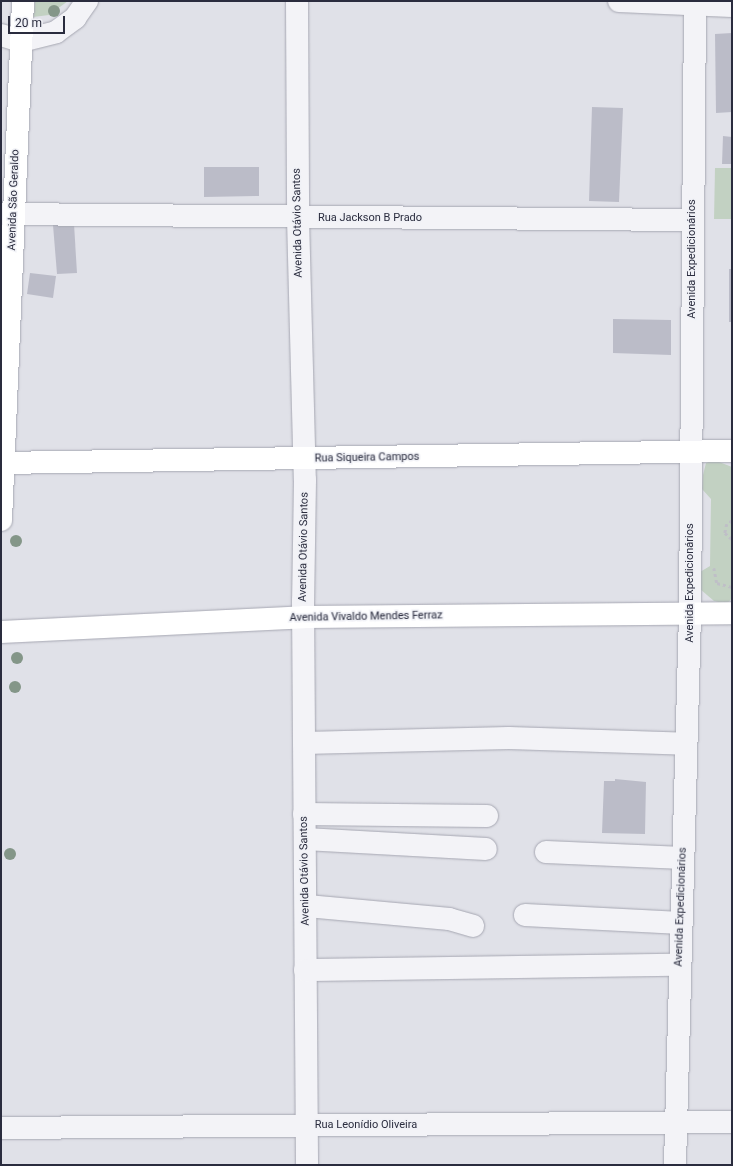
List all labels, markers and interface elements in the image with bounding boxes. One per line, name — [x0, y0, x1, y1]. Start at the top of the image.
scale bar — [10, 8, 67, 34]
text: 20 m — [15, 16, 42, 30]
street label: Avenida São Geraldo — [6, 149, 22, 251]
street label: Avenida Otávio Santos — [290, 168, 306, 278]
street label: Avenida Expedicionários — [685, 199, 699, 319]
street label: Rua Jackson B Prado — [318, 211, 422, 225]
street label: Rua Siqueira Campos — [315, 450, 419, 466]
street label: Avenida Otávio Santos — [296, 492, 312, 602]
street label: Avenida Expedicionários — [683, 523, 697, 643]
street label: Avenida Vivaldo Mendes Ferraz — [289, 609, 443, 625]
street label: Avenida Otávio Santos — [297, 816, 313, 926]
street label: Avenida Expedicionários — [672, 847, 690, 967]
street label: Rua Leonídio Oliveira — [315, 1118, 417, 1132]

